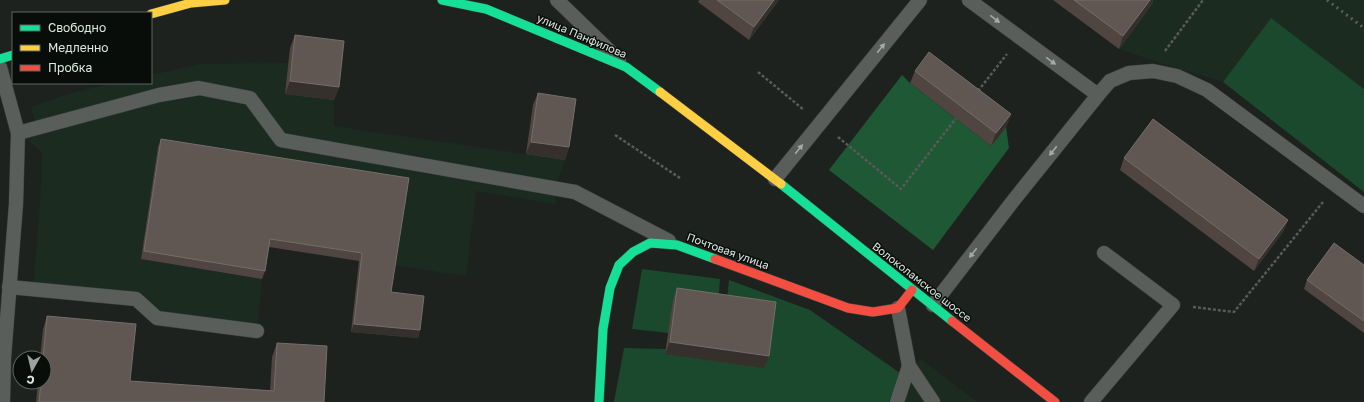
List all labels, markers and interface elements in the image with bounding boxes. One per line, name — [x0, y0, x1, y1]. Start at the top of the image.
street label: улица Панфилова — [535, 11, 629, 60]
legend — [12, 12, 152, 84]
one-way arrow — [989, 15, 1000, 23]
text: Свободно — [48, 20, 106, 35]
text: Медленно — [48, 40, 108, 55]
one-way arrow — [877, 43, 885, 53]
one-way arrow — [1046, 57, 1057, 65]
text: Пробка — [48, 60, 92, 75]
one-way arrow — [795, 144, 804, 154]
one-way arrow — [1049, 146, 1058, 156]
street label: Почтовая улица — [685, 230, 771, 271]
street label: Волоколамское шоссе — [870, 239, 974, 324]
one-way arrow — [968, 248, 977, 259]
north arrow — [12, 350, 52, 390]
text: С — [26, 373, 35, 387]

